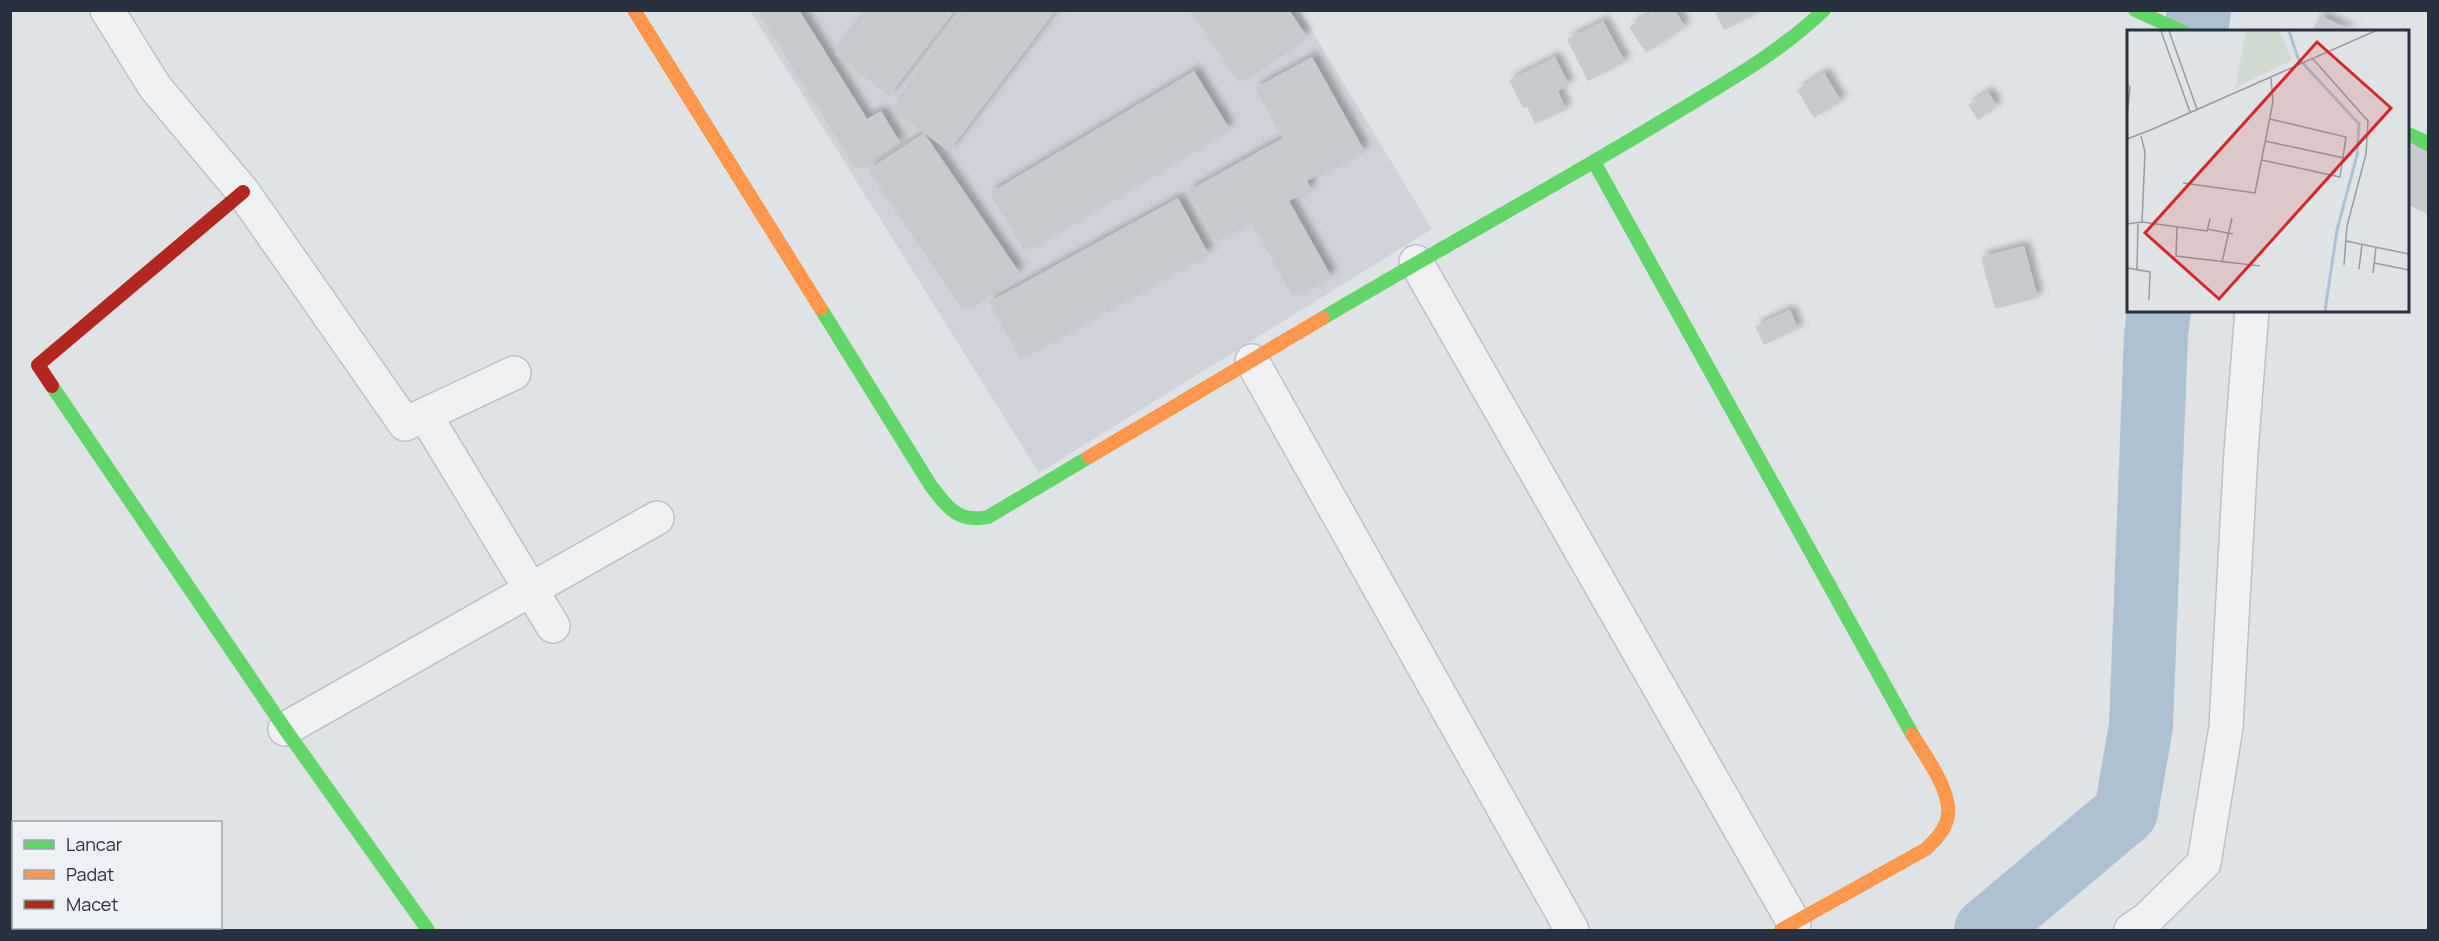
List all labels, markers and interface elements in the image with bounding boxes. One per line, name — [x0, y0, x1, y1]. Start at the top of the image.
inset map — [2127, 30, 2409, 312]
legend — [12, 821, 222, 929]
text: Lancar — [66, 832, 123, 856]
text: Padat — [66, 862, 114, 886]
text: Macet — [66, 892, 119, 916]

